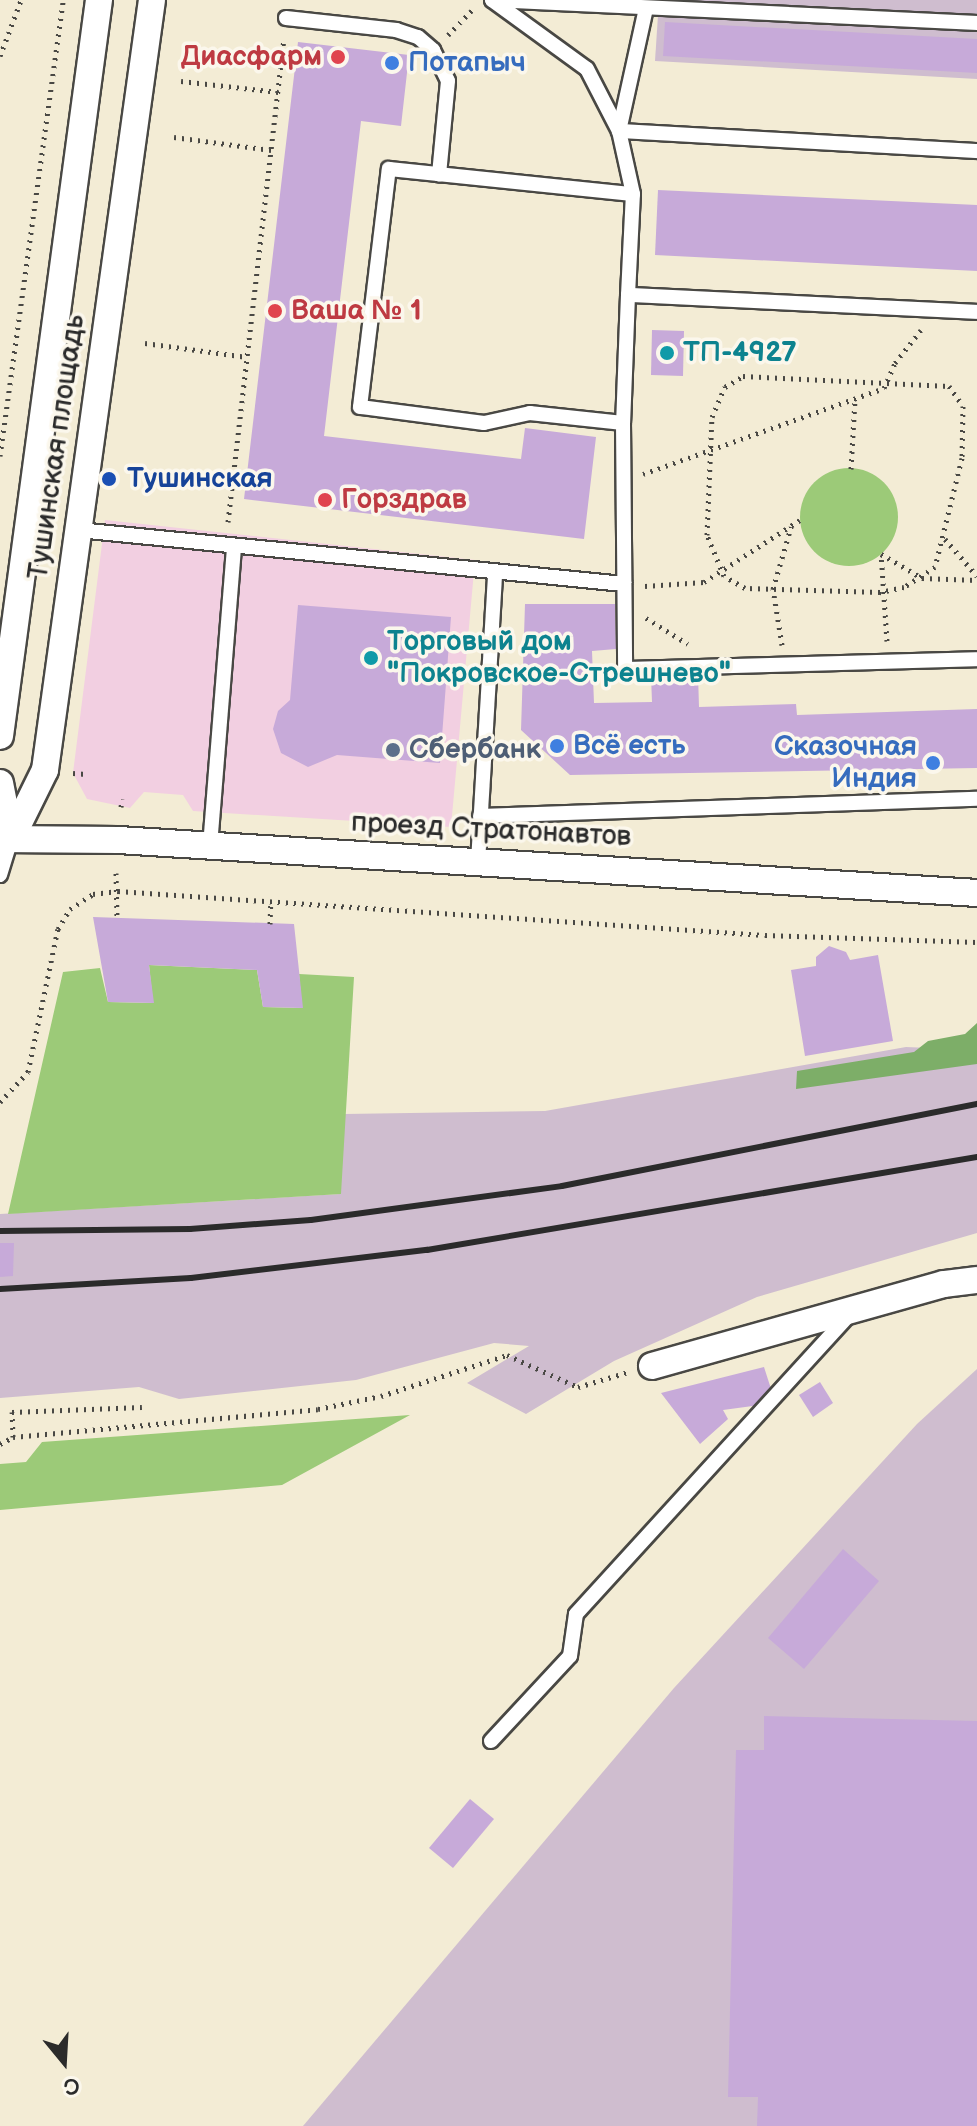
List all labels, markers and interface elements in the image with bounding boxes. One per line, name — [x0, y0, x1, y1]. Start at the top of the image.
place label: Диасфарм — [181, 40, 322, 74]
place label: Потапыч — [408, 46, 526, 80]
marker: Диасфарм — [329, 48, 347, 66]
marker: Потапыч — [383, 54, 401, 72]
place label: Ваша № 1 — [291, 294, 422, 328]
marker: Ваша № 1 — [266, 302, 284, 320]
street label: Тушинская площадь — [22, 312, 92, 582]
place label: ТП-4927 — [683, 336, 797, 370]
marker: ТП-4927 — [658, 344, 676, 362]
place label: Тушинская — [127, 462, 273, 496]
marker: Тушинская — [98, 468, 120, 490]
place label: Горздрав — [341, 483, 467, 517]
marker: Горздрав — [316, 491, 334, 509]
place label: Торговый дом "Покровское-Стрешнево" — [387, 625, 731, 691]
marker: Торговый дом "Покровское-Стрешнево" — [362, 649, 380, 667]
place label: Всё есть — [573, 729, 686, 763]
place label: Сказочная Индия — [774, 730, 917, 796]
place label: Сбербанк — [409, 733, 541, 767]
marker: Всё есть — [548, 737, 566, 755]
marker: Сбербанк — [384, 741, 402, 759]
marker: Сказочная Индия — [924, 754, 942, 772]
street label: проезд Стратонавтов — [350, 806, 632, 854]
north arrow — [24, 2022, 104, 2102]
text: С — [60, 2070, 83, 2101]

